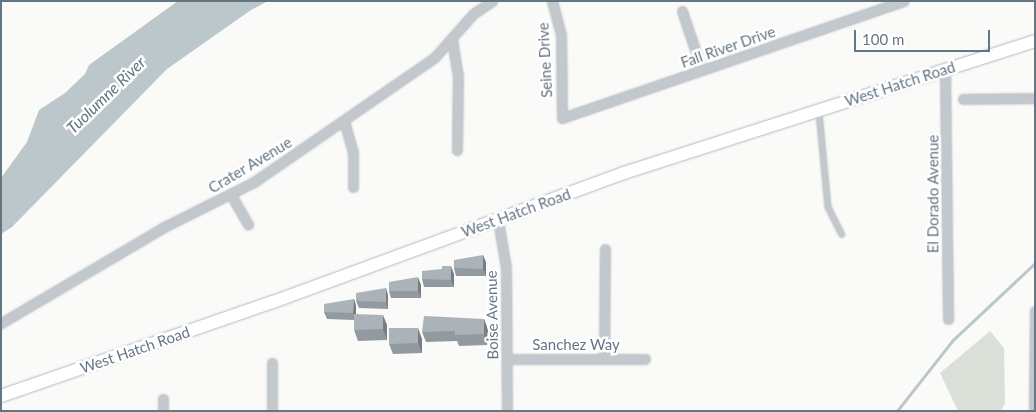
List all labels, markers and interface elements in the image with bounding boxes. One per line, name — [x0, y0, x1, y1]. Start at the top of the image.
scale bar — [856, 20, 992, 52]
street label: Seine Drive — [534, 22, 556, 98]
street label: Fall River Drive — [678, 22, 778, 72]
text: 100 m — [862, 30, 904, 48]
water label: Tuolumne River — [63, 53, 149, 137]
street label: West Hatch Road — [843, 58, 957, 110]
street label: Crater Avenue — [205, 133, 295, 197]
street label: El Dorado Avenue — [924, 135, 942, 253]
street label: West Hatch Road — [459, 185, 573, 241]
street label: Boise Avenue — [482, 270, 502, 360]
street label: West Hatch Road — [78, 323, 192, 377]
street label: Sanchez Way — [532, 336, 620, 354]

